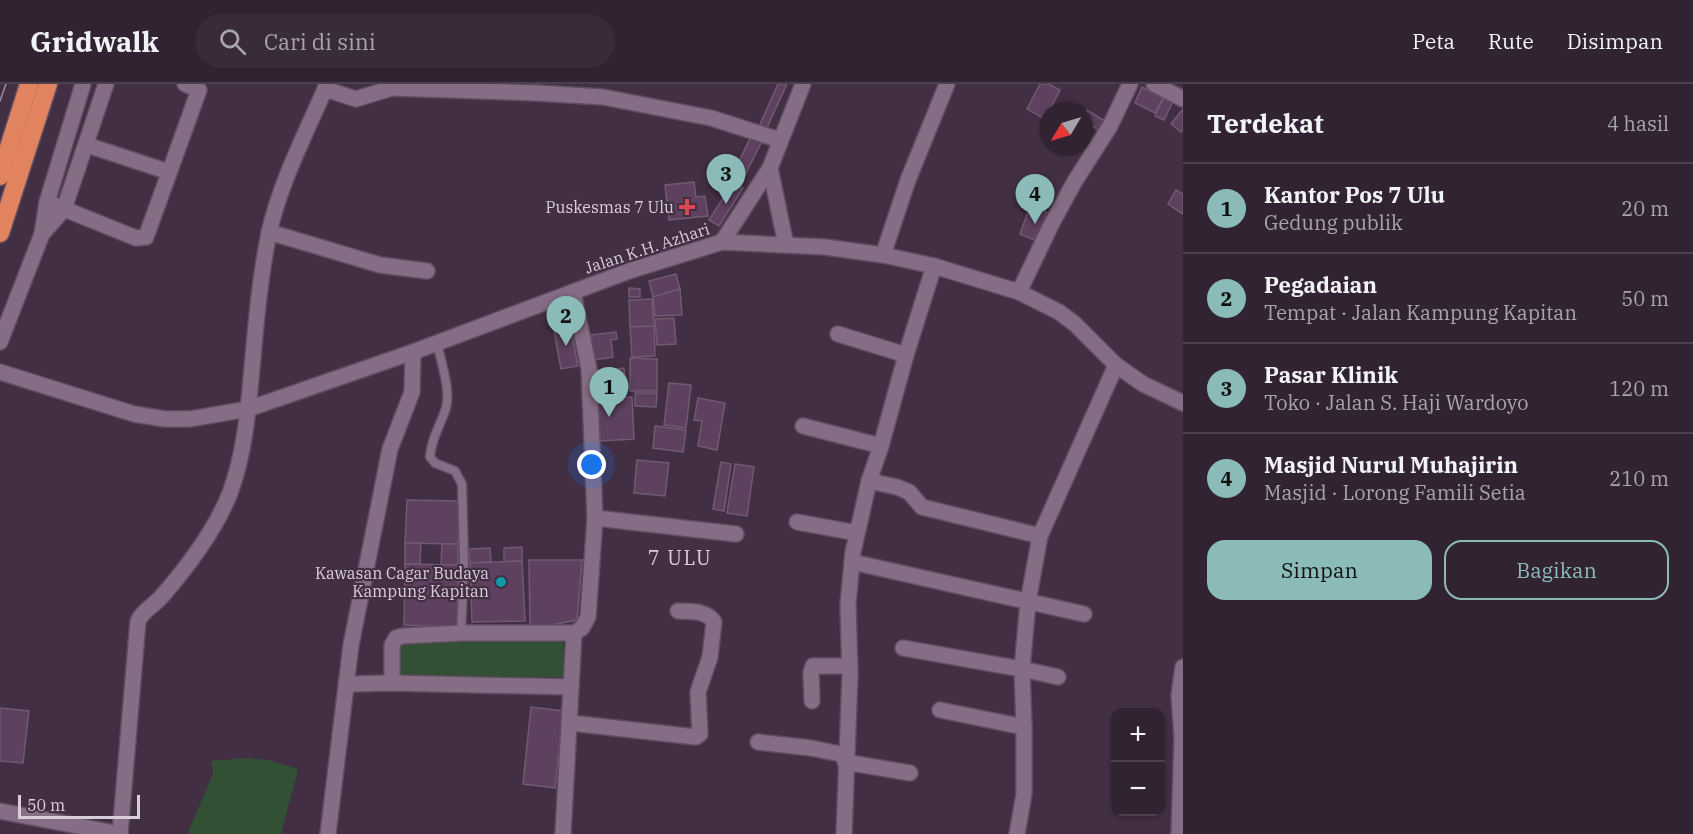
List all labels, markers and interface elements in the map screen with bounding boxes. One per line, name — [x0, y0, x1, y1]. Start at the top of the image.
search box — [195, 14, 615, 68]
text: Gridwalk — [30, 23, 159, 60]
icon: search — [216, 25, 249, 58]
text: Cari di sini — [264, 27, 376, 56]
text: Peta — [1412, 27, 1455, 55]
text: Rute — [1488, 27, 1534, 55]
text: Disimpan — [1567, 27, 1663, 55]
north arrow — [1039, 102, 1093, 156]
text: Terdekat — [1207, 106, 1324, 140]
text: 4 hasil — [1607, 110, 1669, 137]
pin: 3 — [706, 154, 746, 204]
pin: 4 — [1016, 174, 1054, 224]
text: Kantor Pos 7 Ulu — [1264, 180, 1445, 209]
text: 1 — [1221, 195, 1233, 222]
text: 20 m — [1621, 195, 1669, 222]
place label: Puskesmas 7 Ulu — [546, 197, 674, 217]
marker: Puskesmas 7 Ulu — [678, 198, 696, 216]
text: Gedung publik — [1264, 209, 1403, 236]
street label: Jalan K.H. Azhari — [582, 218, 712, 278]
text: Pegadaian — [1264, 270, 1377, 299]
text: 2 — [1221, 285, 1233, 312]
text: 50 m — [1621, 285, 1669, 312]
pin: 2 — [546, 296, 586, 346]
text: Tempat · Jalan Kampung Kapitan — [1264, 299, 1577, 326]
text: Pasar Klinik — [1264, 360, 1398, 389]
pin: 1 — [590, 368, 628, 417]
text: 3 — [1221, 375, 1233, 402]
text: 120 m — [1609, 375, 1669, 402]
text: Toko · Jalan S. Haji Wardoyo — [1264, 389, 1529, 416]
your location — [577, 450, 606, 479]
text: Masjid Nurul Muhajirin — [1264, 450, 1518, 479]
text: 4 — [1221, 465, 1233, 492]
text: 210 m — [1609, 465, 1669, 492]
text: Masjid · Lorong Famili Setia — [1264, 479, 1526, 506]
button: Simpan — [1207, 540, 1432, 600]
button: Bagikan — [1444, 540, 1669, 600]
district label: 7 ULU — [648, 544, 712, 571]
place label: Kawasan Cagar Budaya Kampung Kapitan — [315, 563, 489, 601]
marker: Kawasan Cagar Budaya Kampung Kapitan — [494, 575, 508, 589]
map controls — [1111, 708, 1165, 816]
button: + — [1111, 708, 1165, 762]
button: − — [1111, 762, 1165, 816]
scale bar — [18, 792, 140, 820]
text: 50 m — [27, 795, 65, 815]

